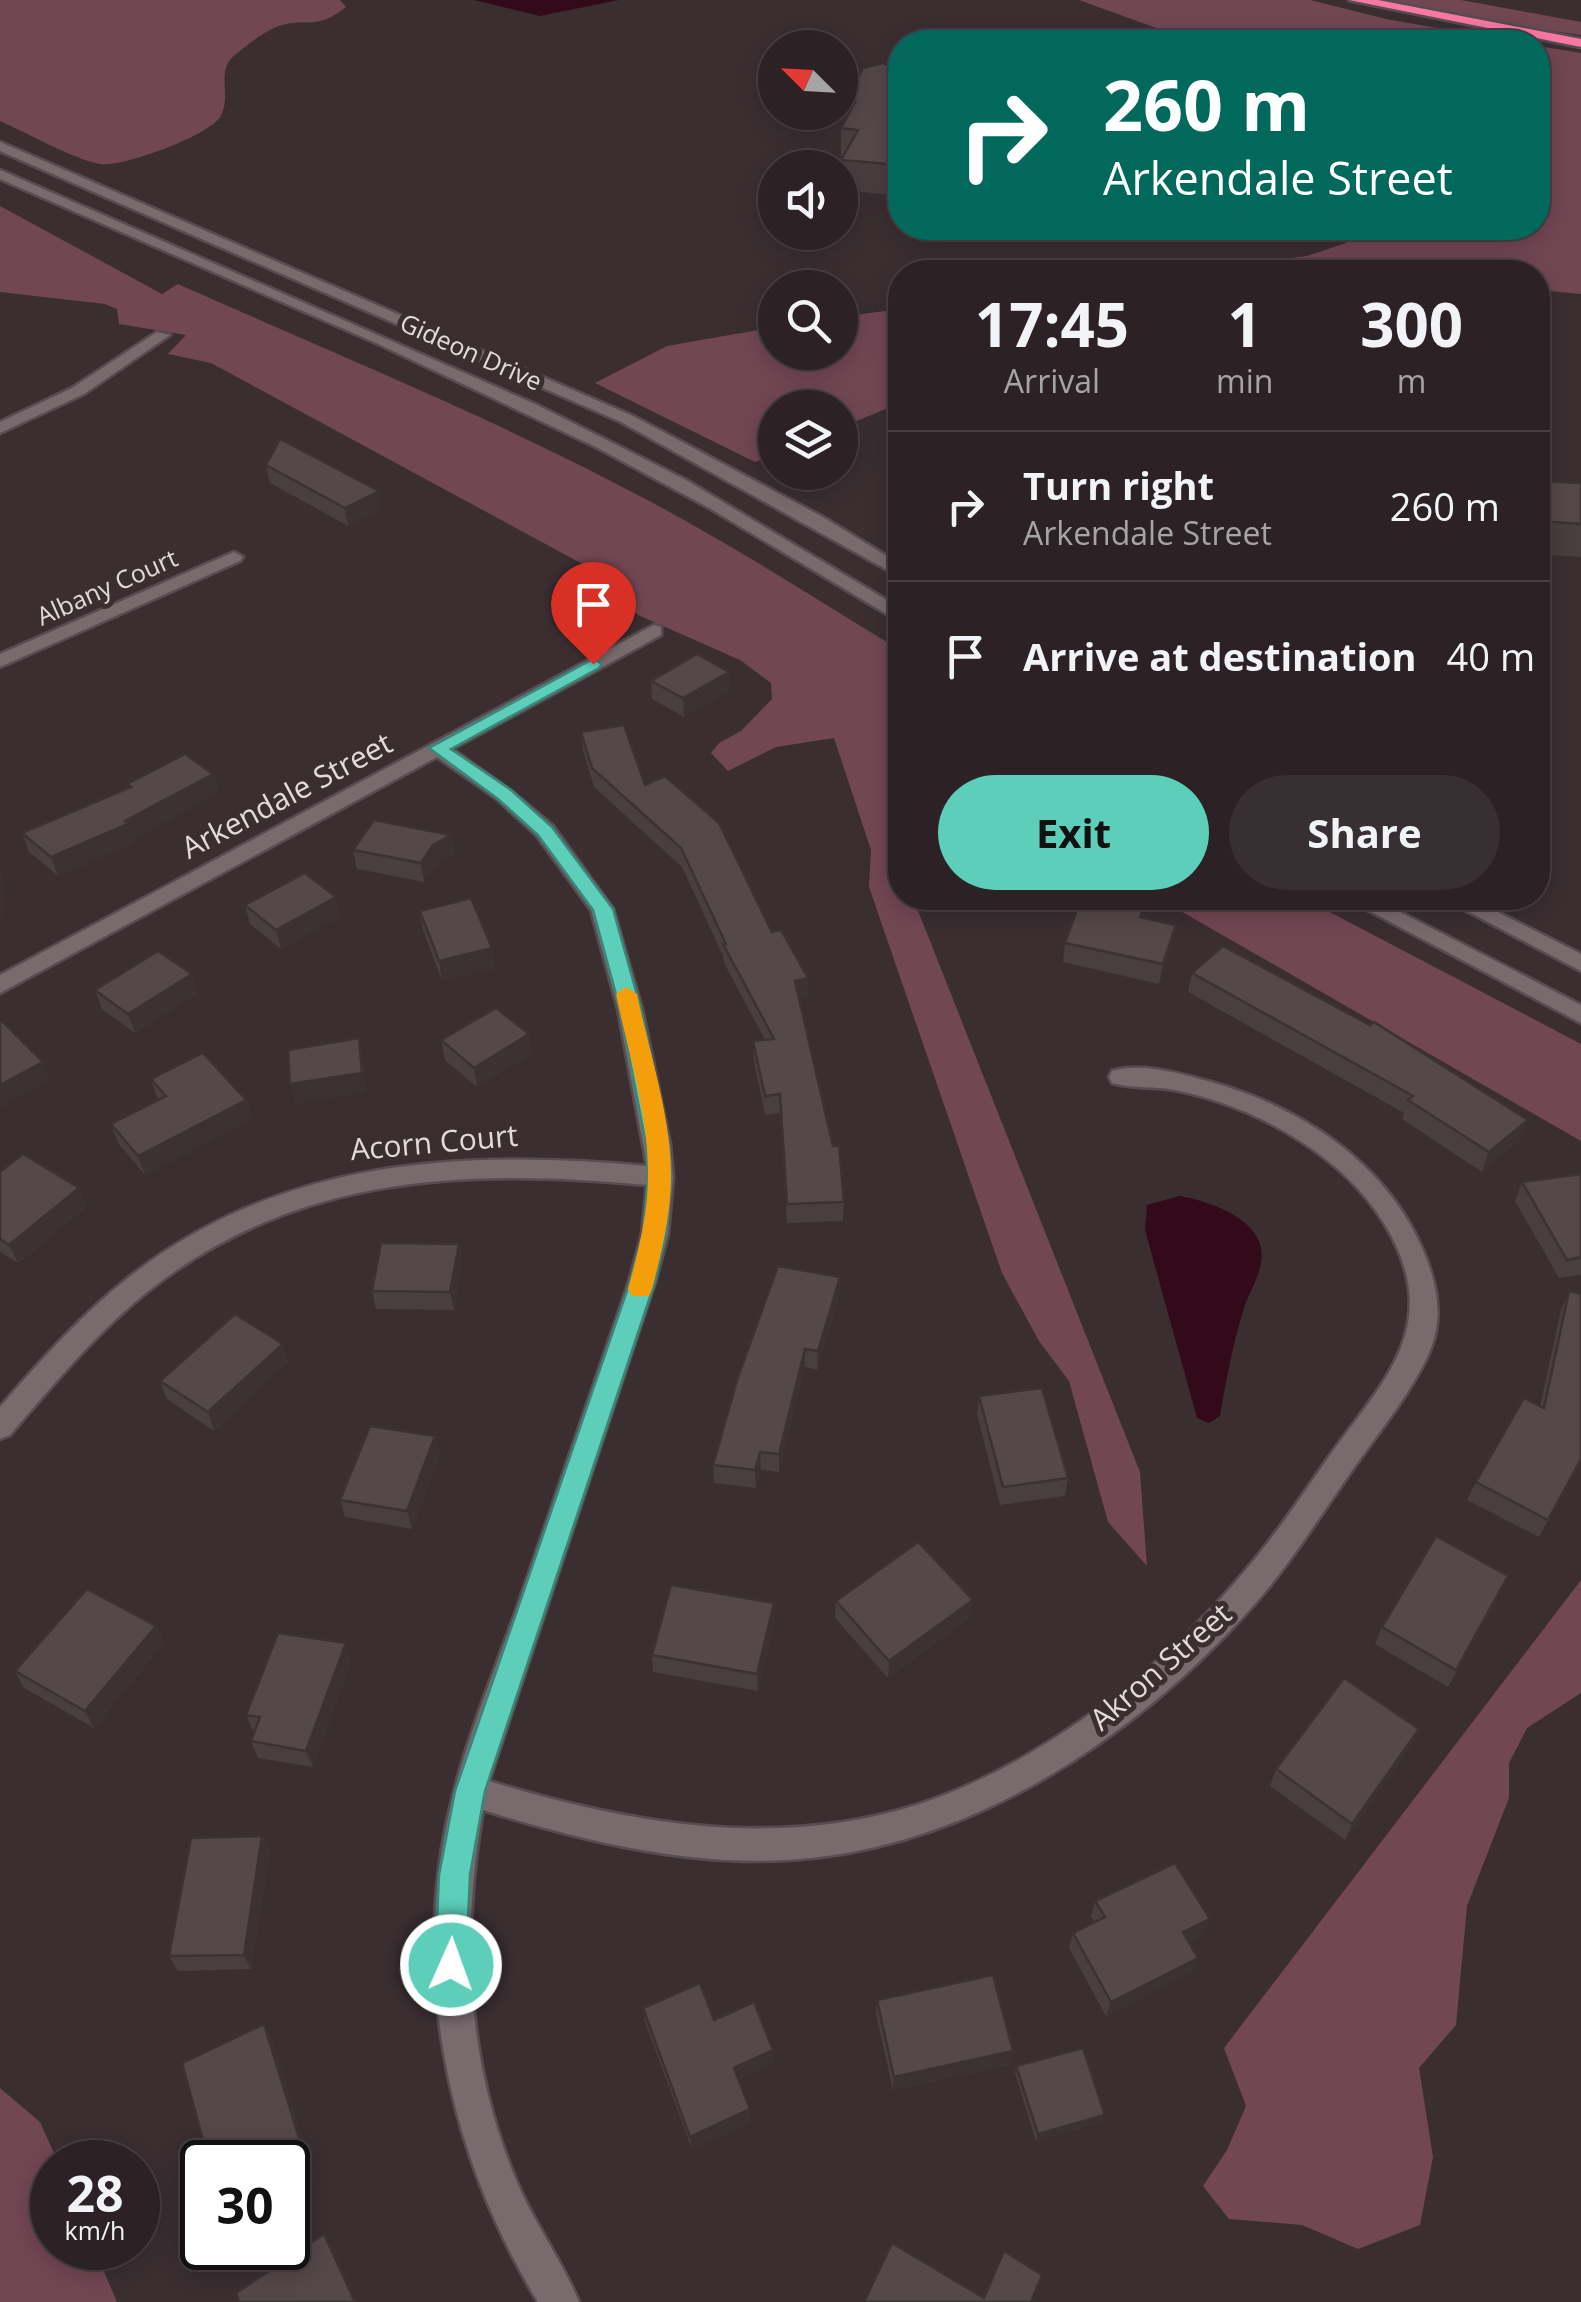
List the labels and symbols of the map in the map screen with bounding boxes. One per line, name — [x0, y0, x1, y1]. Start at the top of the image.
north arrow — [758, 30, 858, 130]
street label: Gideon Drive — [395, 305, 548, 398]
street label: Albany Court — [31, 540, 183, 632]
pin — [551, 562, 636, 665]
street label: Arkendale Street — [174, 722, 399, 868]
street label: Acorn Court — [348, 1114, 519, 1169]
street label: Akron Street — [1081, 1593, 1240, 1739]
position arrow — [399, 1913, 503, 2017]
speed limit sign: 30 — [180, 2140, 310, 2270]

